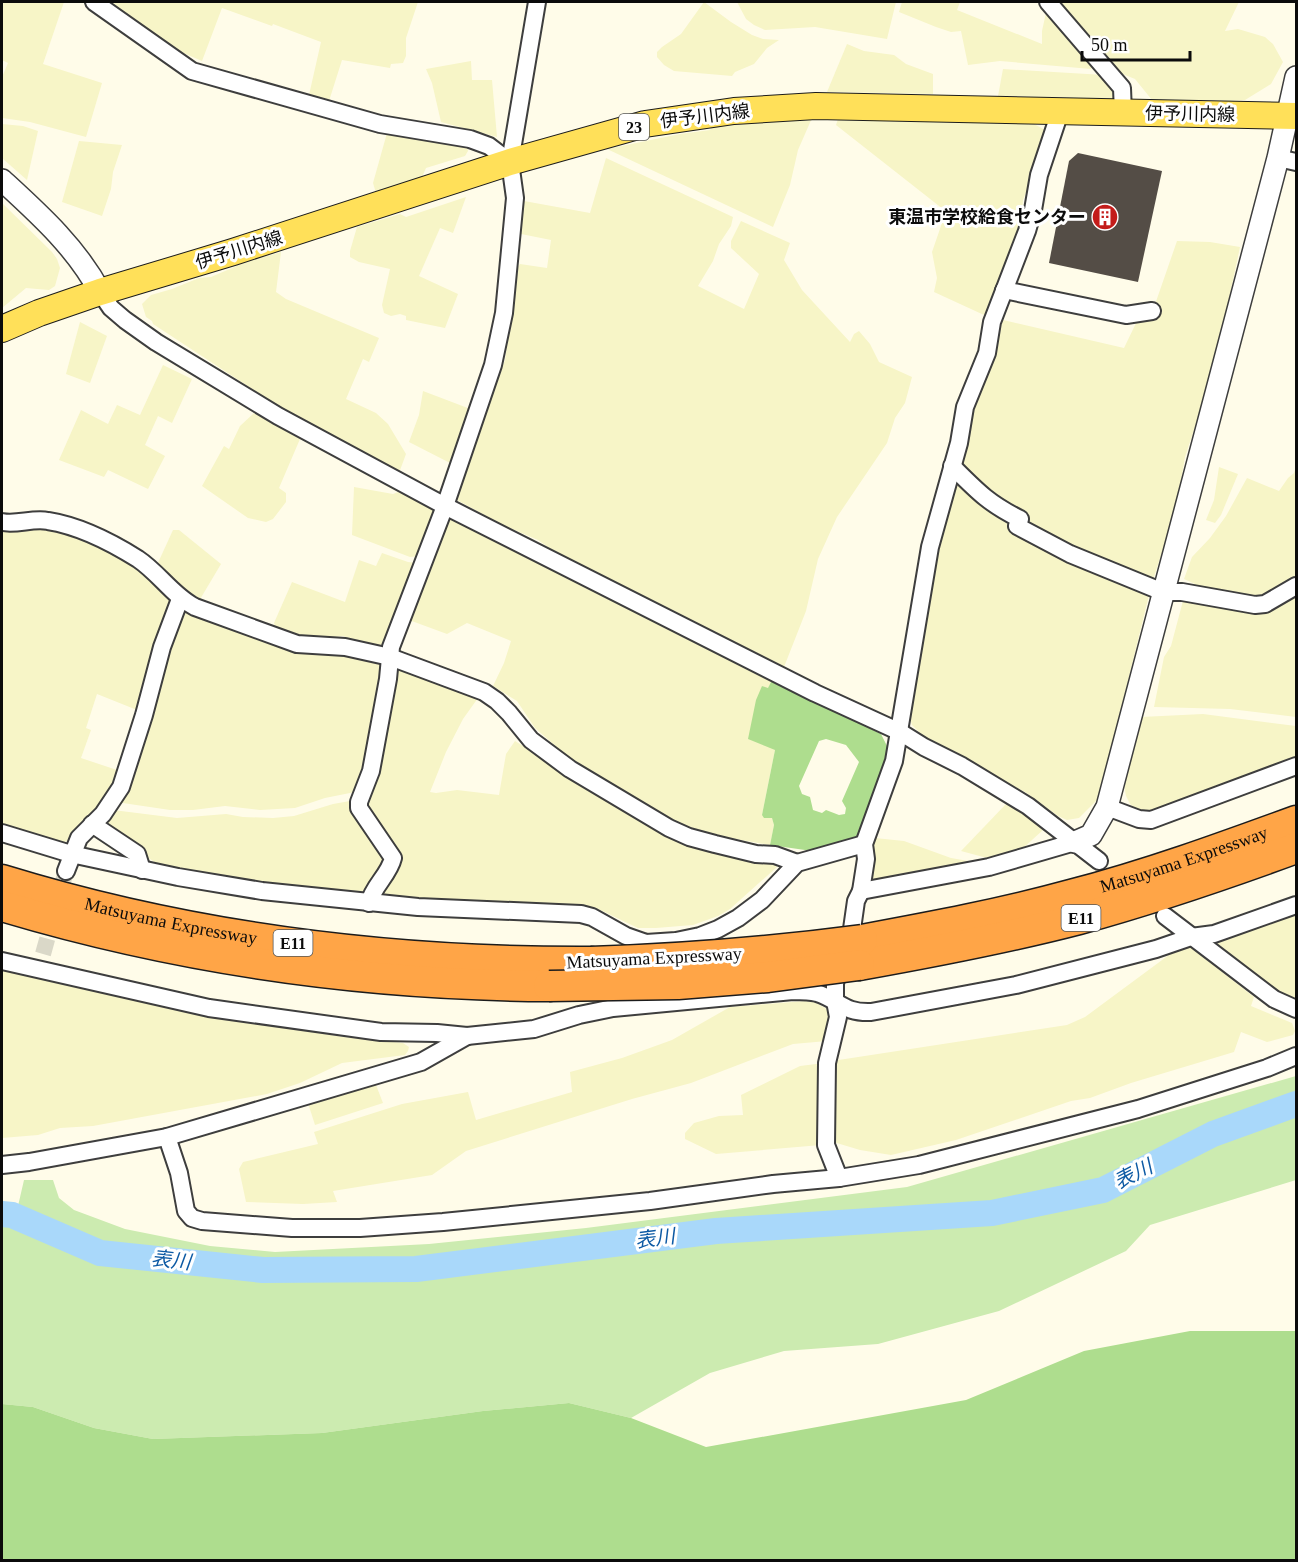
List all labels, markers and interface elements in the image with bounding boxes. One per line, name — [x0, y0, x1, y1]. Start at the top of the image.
scale bar — [1082, 24, 1190, 62]
text: 50 m — [1091, 35, 1128, 55]
street label: 伊予川内線 — [659, 101, 751, 131]
street label: 伊予川内線 — [1145, 103, 1235, 125]
road number: 23 — [619, 114, 649, 140]
building icon: 東温市学校給食センター — [1090, 202, 1120, 232]
place label: 東温市学校給食センター — [888, 207, 1086, 227]
street label: 伊予川内線 — [193, 227, 285, 273]
street label: Matsuyama Expressway — [1098, 822, 1270, 897]
street label: Matsuyama Expressway — [83, 894, 259, 948]
road number: E11 — [1062, 905, 1100, 931]
road number: E11 — [274, 930, 312, 956]
street label: Matsuyama Expressway — [566, 943, 742, 973]
water label: 表川 — [1110, 1154, 1158, 1193]
water label: 表川 — [634, 1224, 678, 1251]
water label: 表川 — [150, 1247, 194, 1273]

